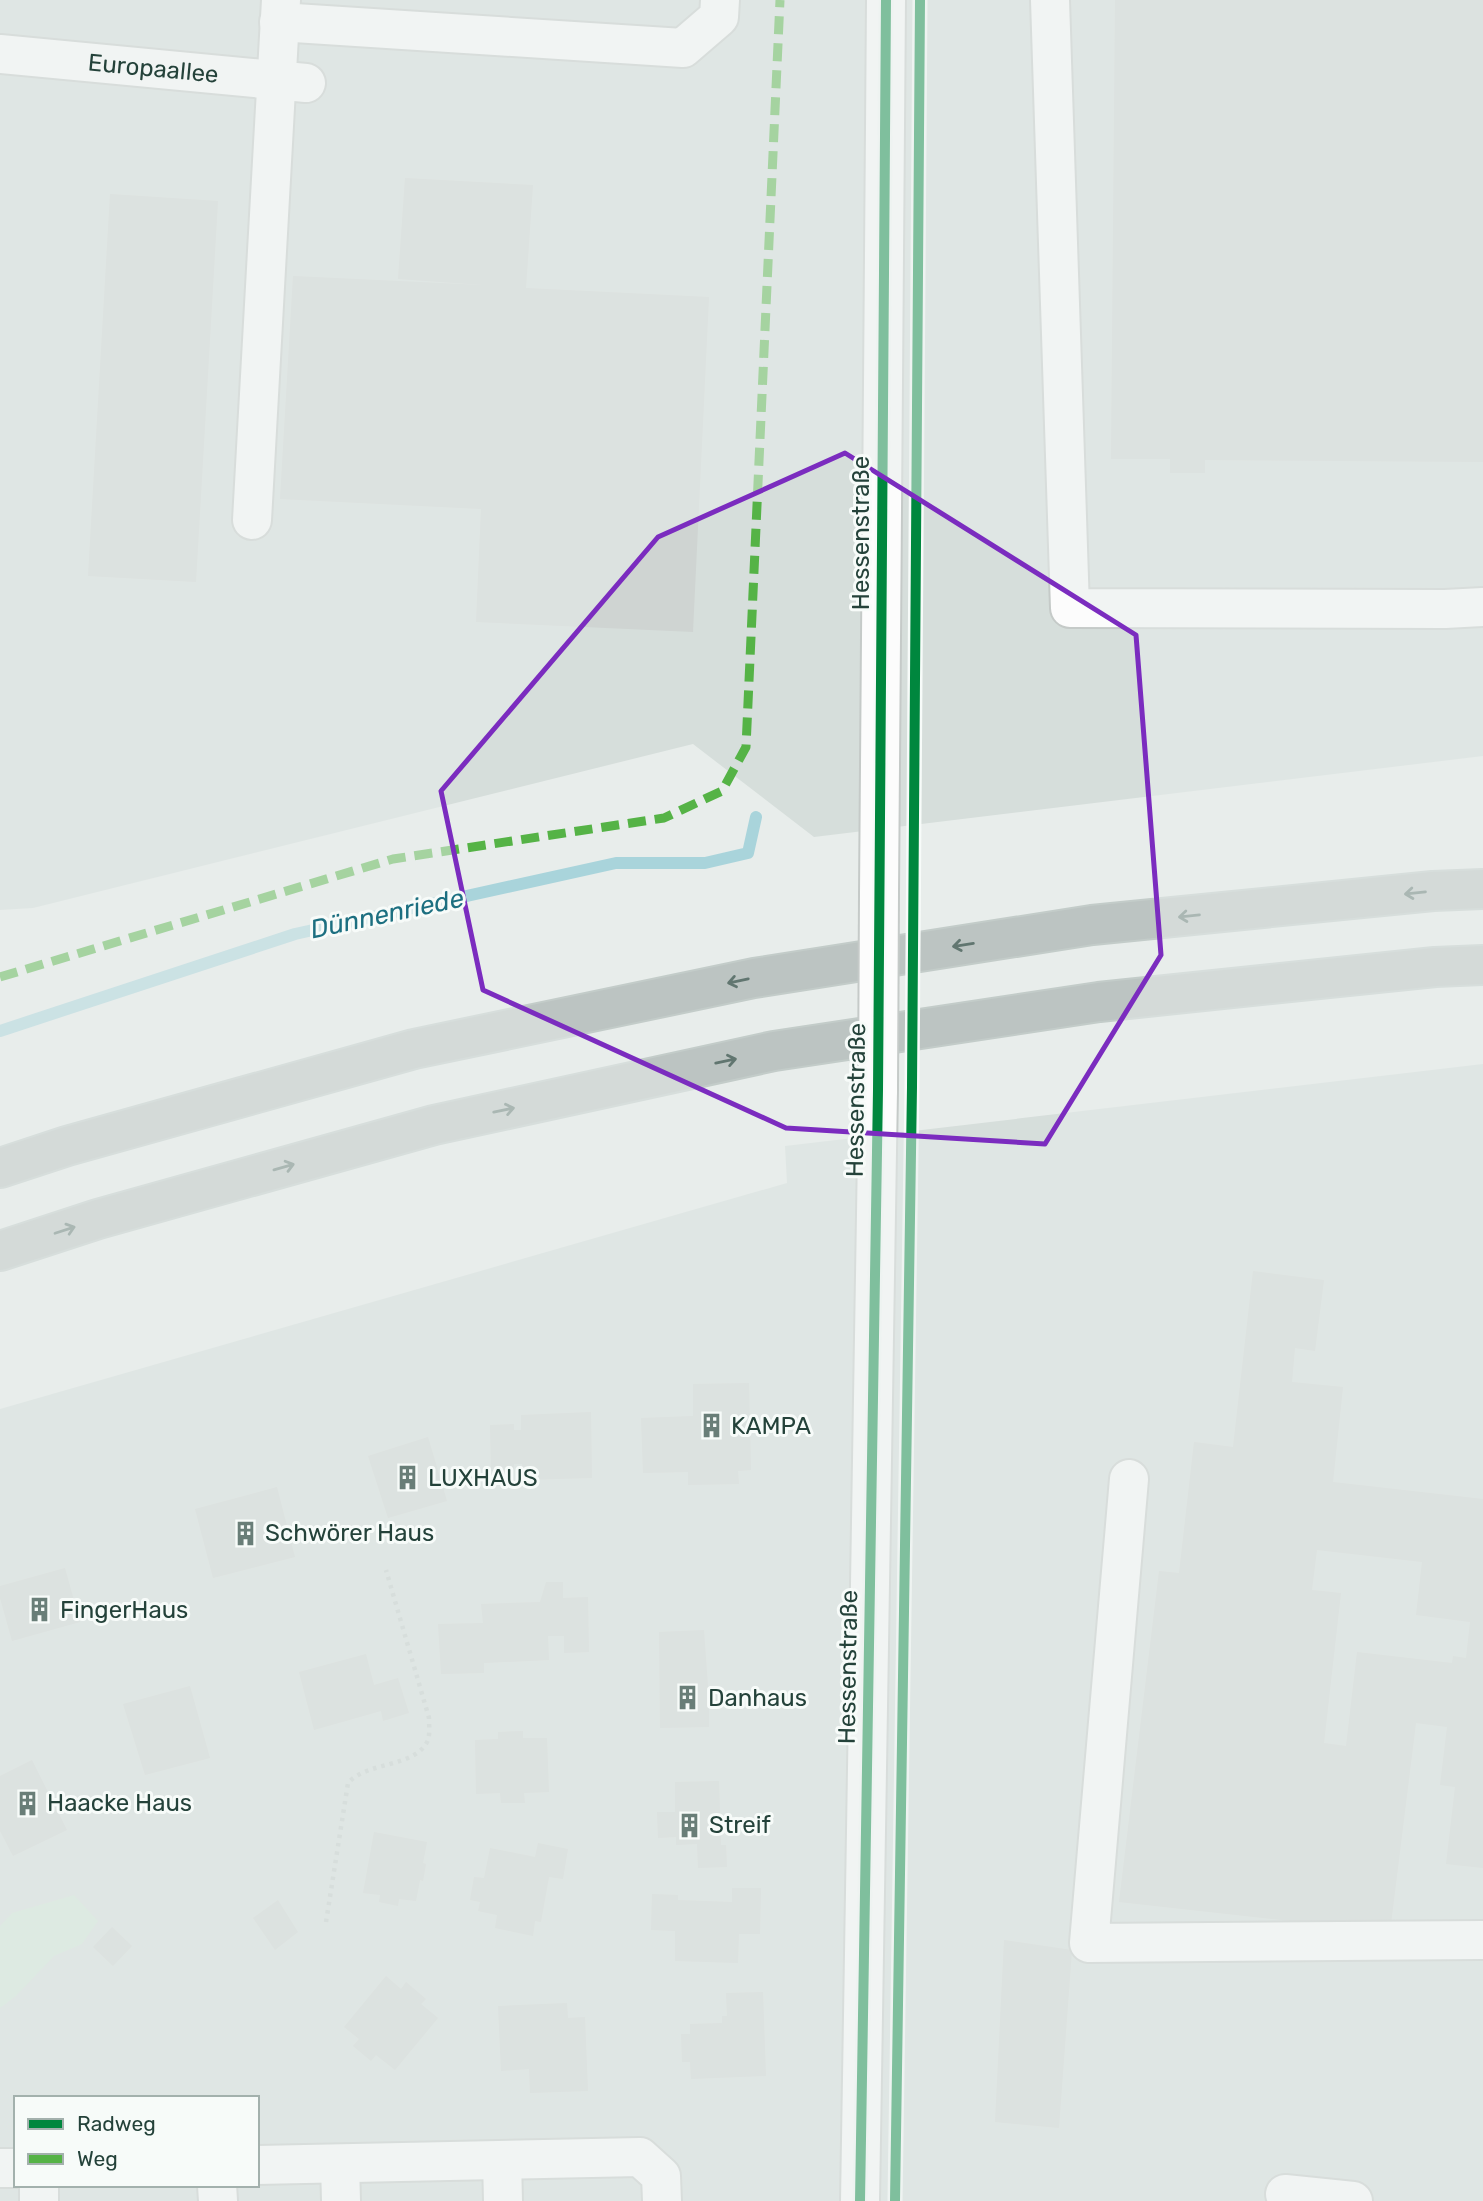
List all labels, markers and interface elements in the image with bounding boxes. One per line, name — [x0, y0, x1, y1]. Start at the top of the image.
street label: Europaallee — [87, 48, 220, 89]
street label: Hessenstraße — [847, 456, 875, 610]
water label: Dünnenriede — [307, 883, 467, 945]
one-way arrow — [1404, 887, 1427, 900]
one-way arrow — [1178, 909, 1200, 922]
one-way arrow — [952, 939, 975, 952]
one-way arrow — [727, 975, 750, 989]
street label: Hessenstraße — [841, 1023, 871, 1177]
one-way arrow — [714, 1054, 737, 1068]
one-way arrow — [492, 1103, 515, 1116]
one-way arrow — [272, 1160, 294, 1173]
one-way arrow — [53, 1222, 75, 1235]
building icon: KAMPA — [697, 1412, 725, 1440]
place label: KAMPA — [731, 1412, 811, 1440]
building icon: LUXHAUS — [394, 1464, 422, 1492]
place label: LUXHAUS — [428, 1464, 538, 1492]
building icon: Schwörer Haus — [231, 1519, 259, 1547]
place label: Schwörer Haus — [265, 1519, 434, 1547]
street label: Hessenstraße — [833, 1590, 863, 1744]
building icon: FingerHaus — [26, 1596, 54, 1624]
place label: FingerHaus — [60, 1596, 188, 1624]
building icon: Danhaus — [674, 1684, 702, 1712]
place label: Danhaus — [708, 1684, 807, 1712]
building icon: Haacke Haus — [13, 1789, 41, 1817]
place label: Haacke Haus — [47, 1789, 192, 1817]
building icon: Streif — [675, 1811, 703, 1839]
place label: Streif — [709, 1811, 771, 1839]
legend — [14, 2096, 259, 2187]
text: Radweg — [77, 2111, 156, 2136]
text: Weg — [77, 2146, 118, 2171]

